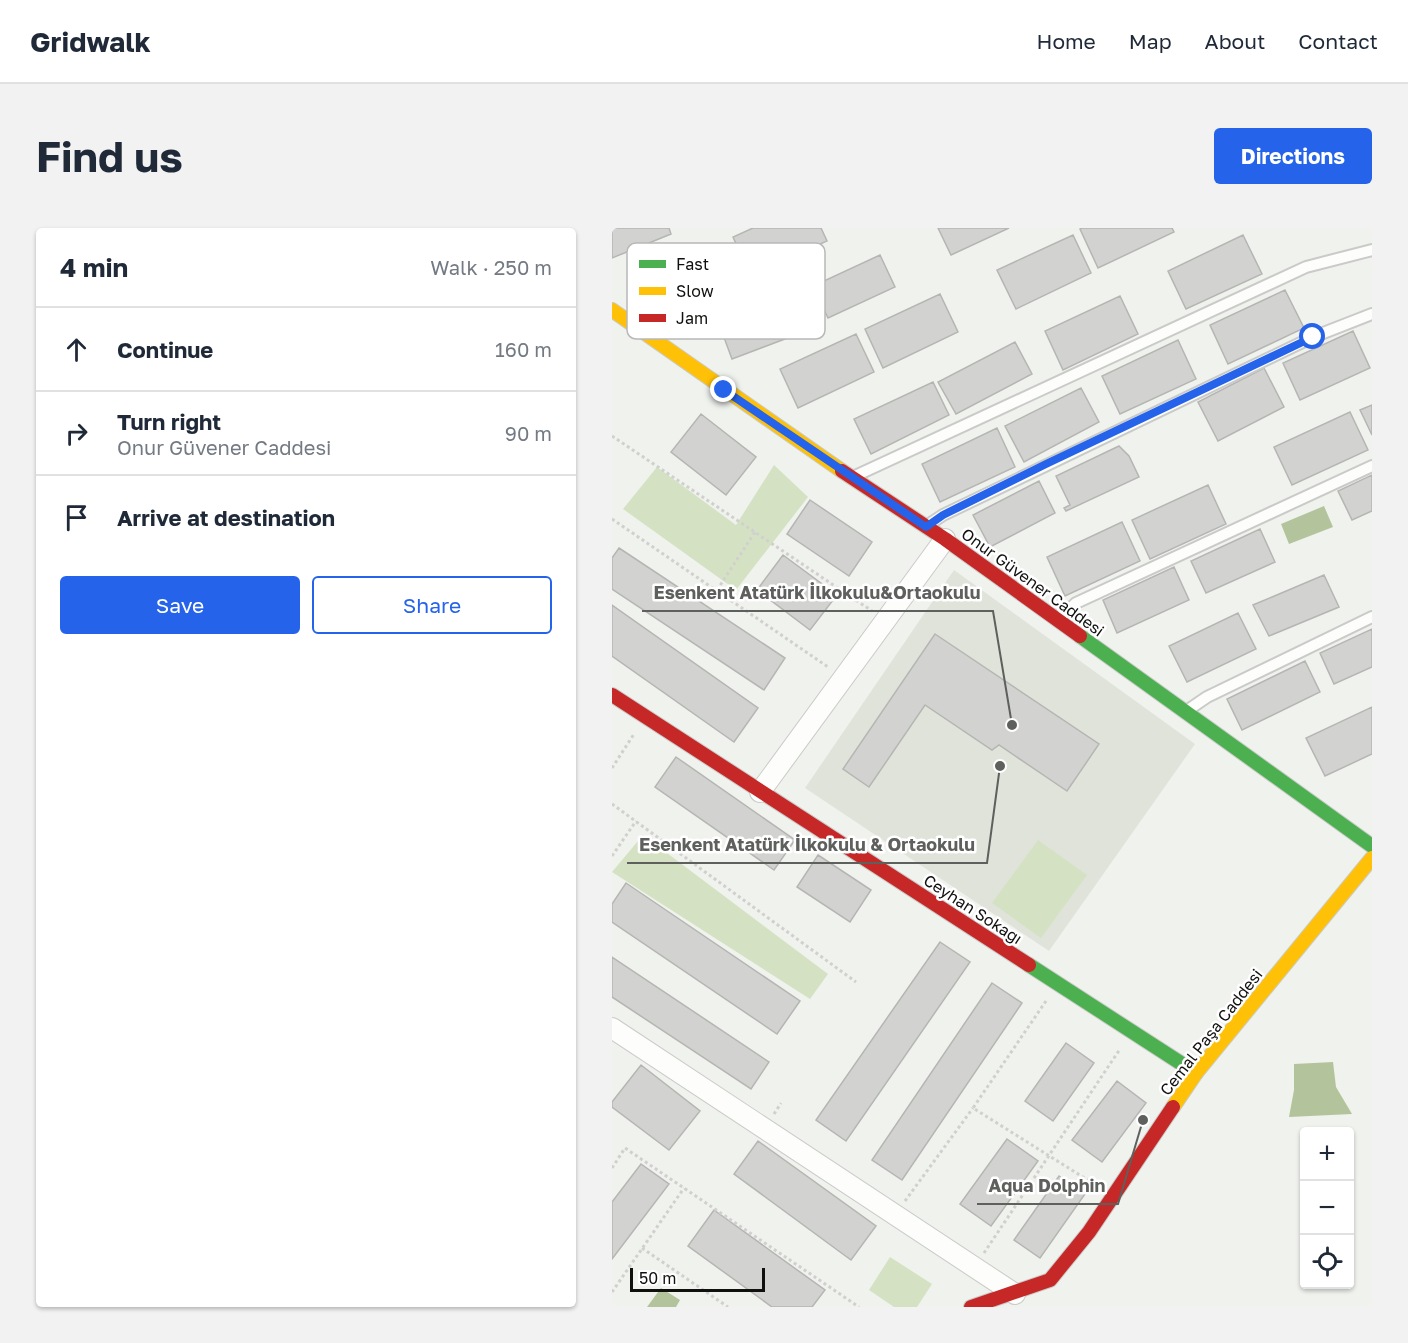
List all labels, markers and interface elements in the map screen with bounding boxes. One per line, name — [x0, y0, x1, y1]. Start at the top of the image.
text: Gridwalk — [30, 25, 151, 58]
text: Home — [1036, 28, 1096, 54]
text: Map — [1129, 28, 1172, 54]
text: About — [1205, 28, 1265, 54]
text: Contact — [1298, 28, 1378, 54]
button: Directions — [1214, 128, 1372, 184]
text: Find us — [36, 131, 183, 181]
legend — [627, 243, 825, 339]
text: 4 min — [60, 252, 128, 283]
text: Fast — [676, 254, 709, 274]
text: Walk · 250 m — [430, 255, 552, 279]
text: Slow — [676, 281, 714, 301]
text: Jam — [676, 308, 708, 328]
route start — [1299, 323, 1325, 349]
icon: ahead — [60, 333, 93, 366]
text: Continue — [117, 336, 213, 363]
text: 160 m — [495, 337, 552, 361]
route end — [710, 376, 736, 402]
text: Turn right — [117, 408, 221, 435]
icon: right — [60, 417, 93, 450]
text: 90 m — [505, 421, 552, 445]
text: Onur Güvener Caddesi — [117, 435, 331, 459]
icon: arrive — [60, 501, 93, 534]
text: Arrive at destination — [117, 504, 335, 531]
street label: Onur Güvener Caddesi — [958, 524, 1108, 640]
callout: Esenkent Atatürk İlkokulu&Ortaokulu — [642, 575, 993, 611]
button: Save — [60, 576, 300, 634]
button: Share — [312, 576, 552, 634]
text: Esenkent Atatürk İlkokulu&Ortaokulu — [653, 581, 981, 603]
callout: Esenkent Atatürk İlkokulu & Ortaokulu — [627, 827, 987, 863]
text: Esenkent Atatürk İlkokulu & Ortaokulu — [639, 833, 975, 855]
street label: Ceyhan Sokağı — [920, 870, 1026, 948]
street label: Cemal Paşa Caddesi — [1155, 965, 1267, 1099]
map controls — [1300, 1127, 1354, 1289]
button: + — [1300, 1127, 1354, 1181]
callout: Aqua Dolphin — [977, 1168, 1118, 1204]
text: Aqua Dolphin — [989, 1174, 1106, 1196]
button: − — [1300, 1181, 1354, 1235]
button: locate — [1300, 1235, 1354, 1289]
scale bar — [630, 1265, 765, 1292]
text: 50 m — [639, 1268, 676, 1288]

